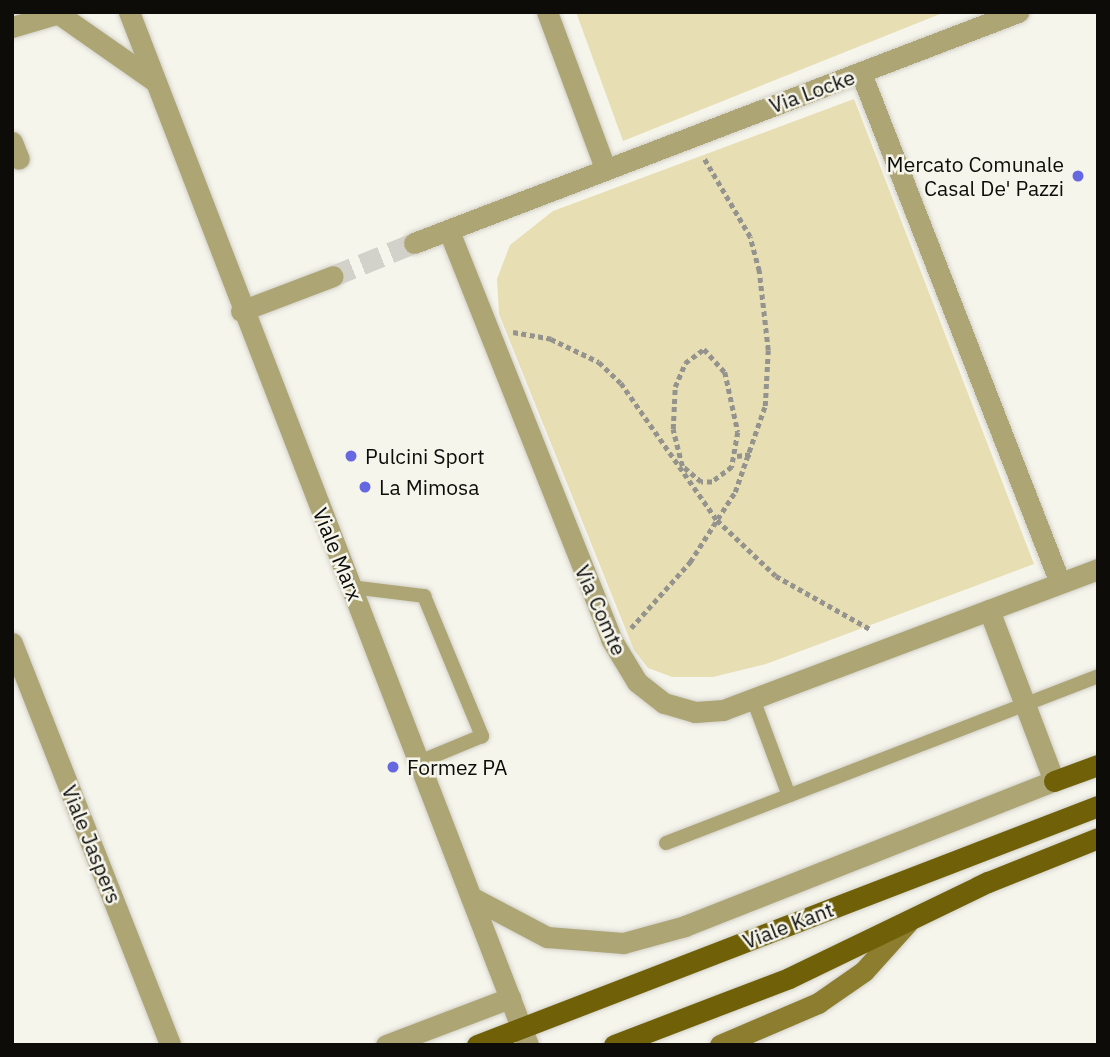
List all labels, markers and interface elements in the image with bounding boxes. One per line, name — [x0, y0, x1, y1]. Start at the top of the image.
street label: Via Locke — [766, 64, 858, 118]
place label: Mercato Comunale Casal De' Pazzi — [887, 151, 1064, 201]
marker: Mercato Comunale Casal De' Pazzi — [1070, 168, 1086, 184]
place label: Pulcini Sport — [365, 443, 485, 469]
marker: Pulcini Sport — [343, 448, 359, 464]
place label: La Mimosa — [379, 474, 480, 500]
marker: La Mimosa — [357, 479, 373, 495]
street label: Viale Marx — [308, 504, 368, 604]
street label: Via Comte — [570, 561, 632, 659]
place label: Formez PA — [407, 754, 507, 780]
marker: Formez PA — [385, 759, 401, 775]
street label: Viale Jaspers — [57, 781, 127, 907]
street label: Viale Kant — [739, 896, 837, 954]

